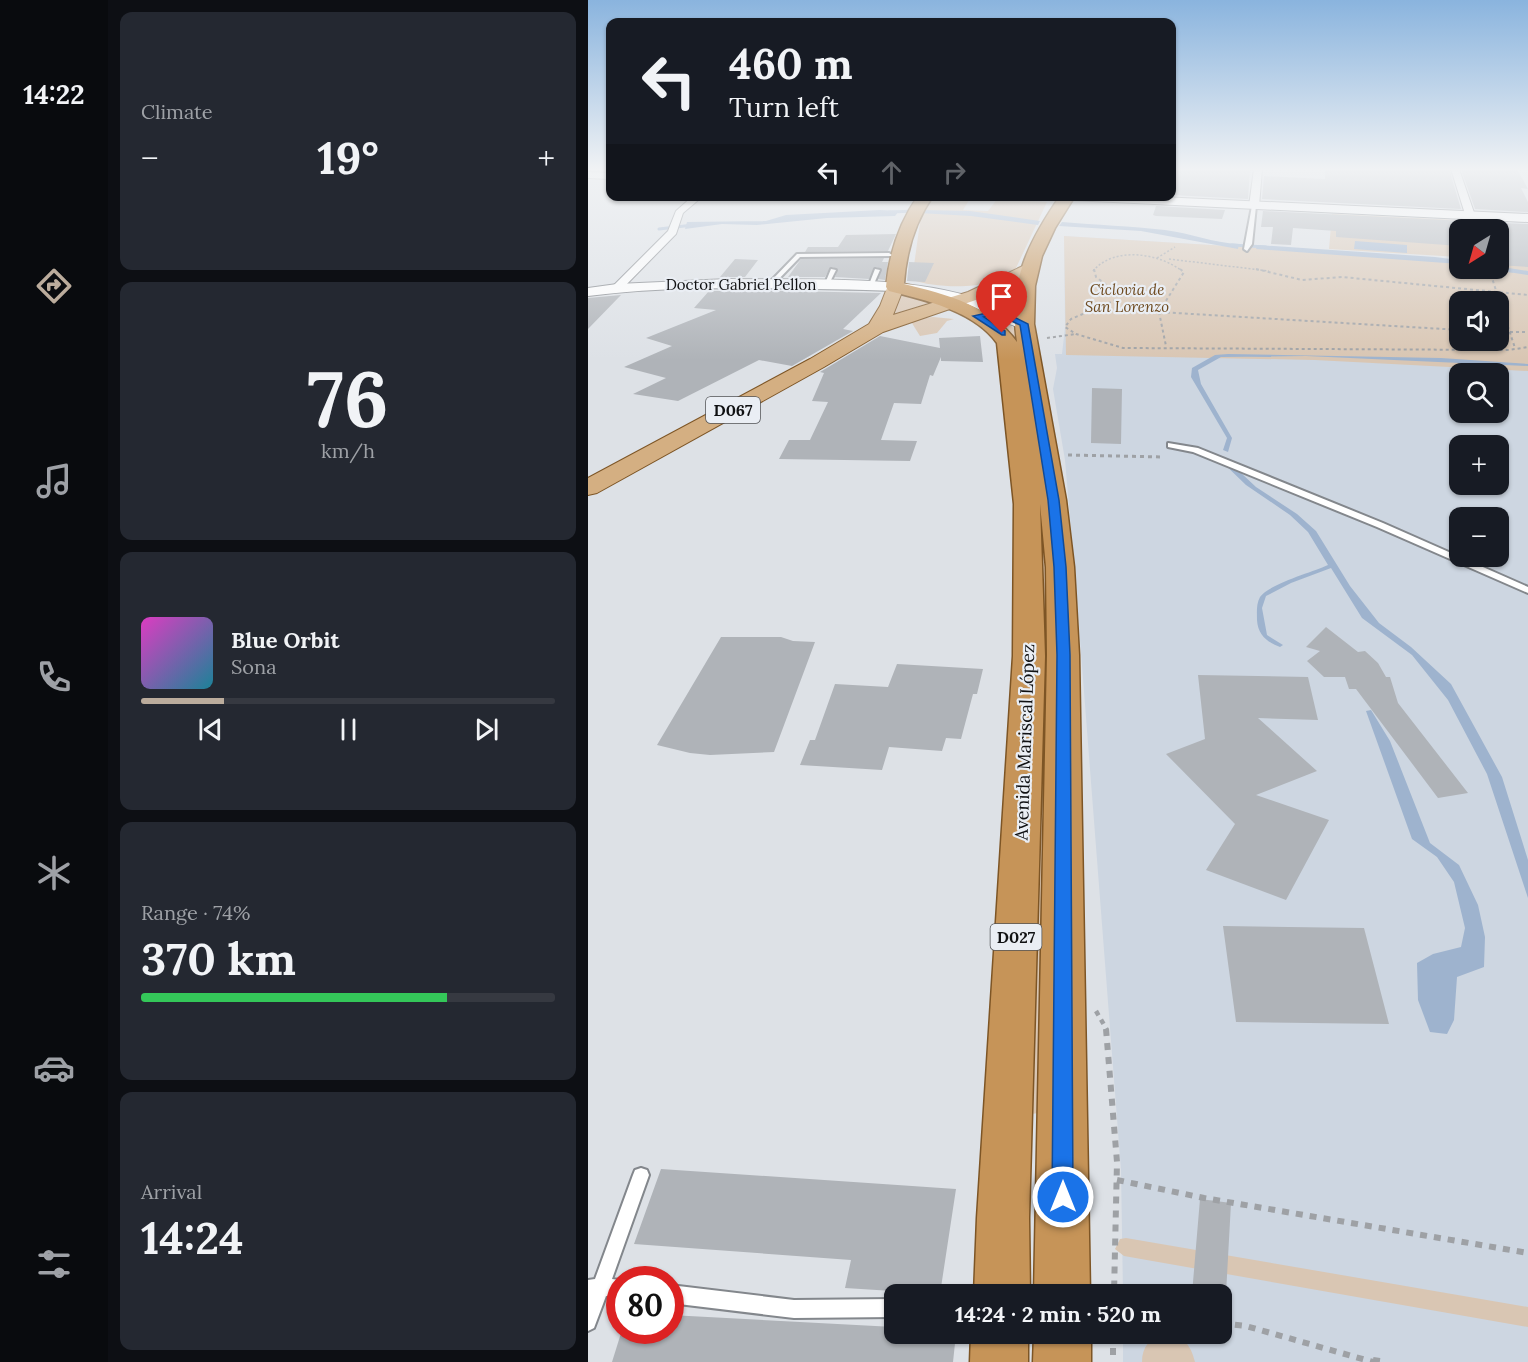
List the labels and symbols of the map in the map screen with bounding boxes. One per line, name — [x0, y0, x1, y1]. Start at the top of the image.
north arrow — [1449, 219, 1509, 279]
pin — [976, 271, 1027, 333]
street label: Doctor Gabriel Pellon — [666, 275, 816, 294]
park label: Ciclovia de San Lorenzo — [1085, 280, 1169, 316]
road number: D067 — [706, 397, 760, 423]
street label: Avenida Mariscal López — [1010, 643, 1039, 842]
road number: D027 — [990, 924, 1042, 950]
position arrow — [1031, 1165, 1095, 1229]
speed limit sign: 80 — [606, 1266, 684, 1344]

